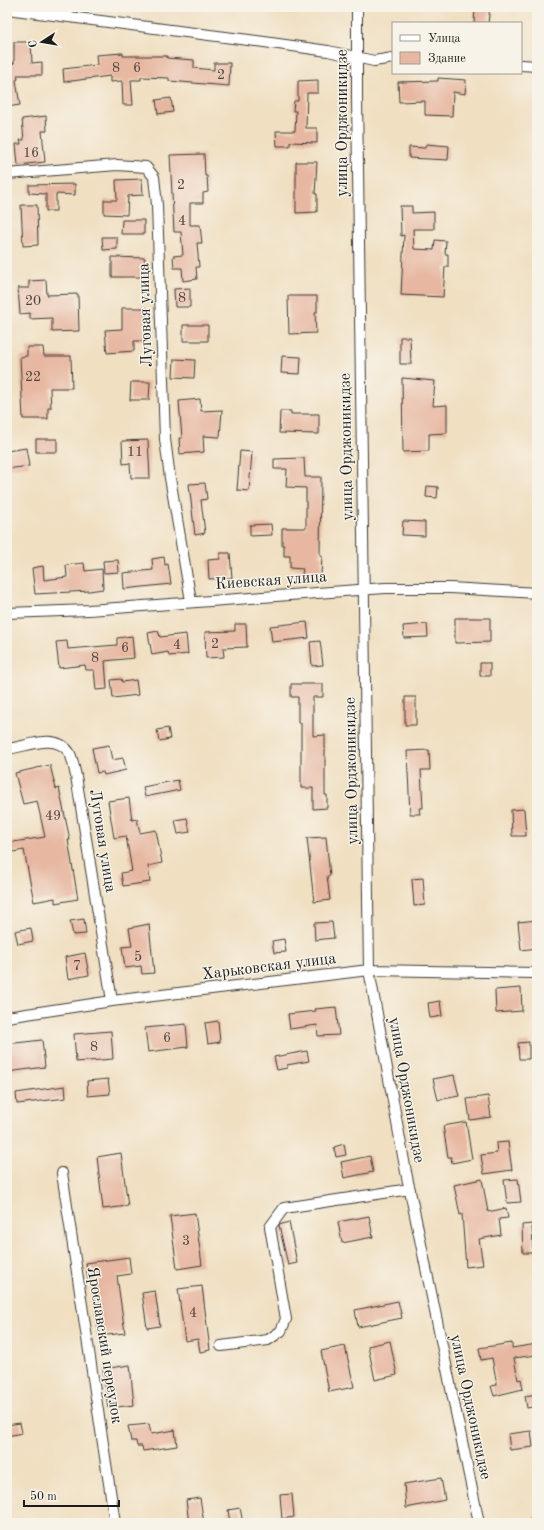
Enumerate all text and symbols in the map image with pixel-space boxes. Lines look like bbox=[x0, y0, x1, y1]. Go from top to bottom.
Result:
north arrow bbox=[22, 22, 62, 62]
legend bbox=[392, 22, 522, 74]
text: Улица bbox=[428, 33, 461, 45]
text: С bbox=[28, 39, 40, 48]
street label: улица Орджоникидзе bbox=[335, 49, 351, 197]
text: Здание bbox=[428, 53, 466, 65]
house number: 8 bbox=[112, 61, 120, 75]
house number: 6 bbox=[133, 61, 141, 75]
house number: 2 bbox=[217, 68, 225, 82]
house number: 16 bbox=[23, 146, 39, 160]
house number: 2 bbox=[177, 178, 185, 192]
house number: 4 bbox=[178, 214, 186, 228]
street label: Луговая улица bbox=[136, 263, 156, 367]
house number: 8 bbox=[178, 291, 186, 305]
house number: 20 bbox=[25, 294, 41, 308]
house number: 22 bbox=[25, 370, 41, 384]
street label: улица Орджоникидзе bbox=[338, 373, 356, 521]
house number: 11 bbox=[127, 445, 143, 459]
street label: Киевская улица bbox=[215, 569, 327, 593]
house number: 2 bbox=[211, 637, 219, 651]
house number: 4 bbox=[173, 638, 181, 652]
house number: 6 bbox=[121, 641, 129, 655]
house number: 8 bbox=[91, 651, 99, 665]
street label: улица Орджоникидзе bbox=[343, 697, 361, 845]
street label: Луговая улица bbox=[86, 788, 118, 894]
house number: 49 bbox=[45, 809, 61, 823]
house number: 5 bbox=[134, 950, 142, 964]
street label: Харьковская улица bbox=[201, 951, 337, 983]
house number: 7 bbox=[73, 959, 81, 973]
street label: улица Орджоникидзе bbox=[385, 1016, 427, 1164]
house number: 6 bbox=[163, 1031, 171, 1045]
house number: 8 bbox=[90, 1040, 98, 1054]
house number: 3 bbox=[182, 1234, 190, 1248]
street label: Ярославский переулок bbox=[84, 1265, 124, 1425]
house number: 4 bbox=[189, 1306, 197, 1320]
street label: улица Орджоникидзе bbox=[447, 1333, 493, 1481]
scale bar bbox=[24, 1482, 119, 1508]
text: 50 m bbox=[30, 1490, 57, 1503]

